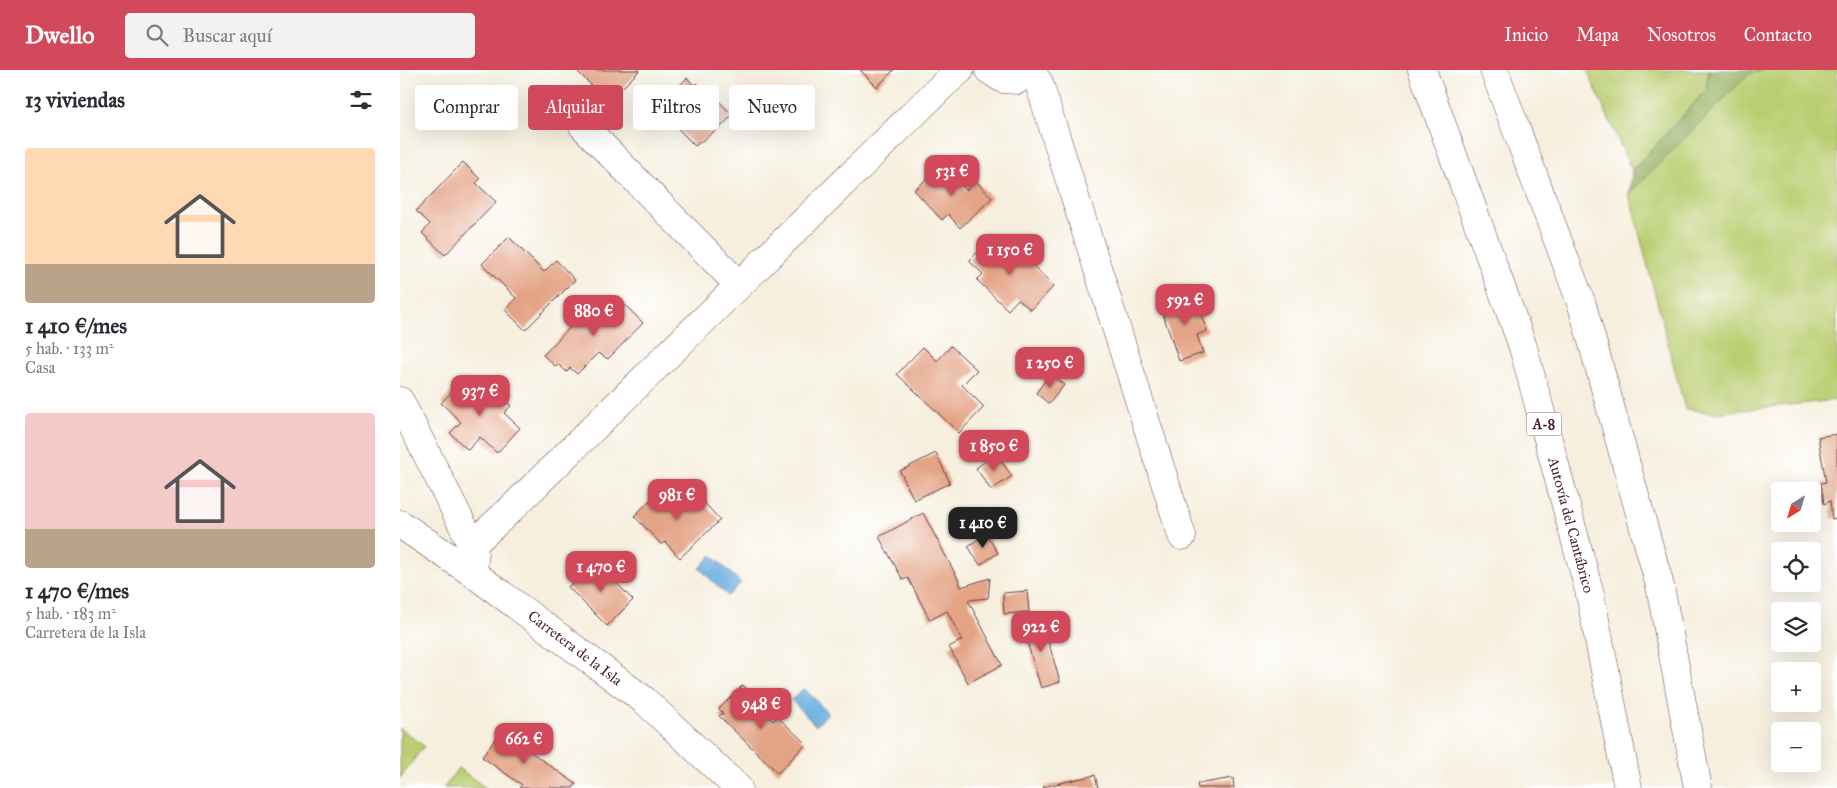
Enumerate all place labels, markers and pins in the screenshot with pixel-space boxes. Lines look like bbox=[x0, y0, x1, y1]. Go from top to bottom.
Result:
pin: 531 € bbox=[917, 154, 987, 197]
pin: 1 150 € bbox=[964, 234, 1056, 276]
pin: 592 € bbox=[1150, 284, 1220, 326]
pin: 880 € bbox=[559, 294, 629, 337]
pin: 1 250 € bbox=[1004, 346, 1096, 389]
pin: 937 € bbox=[445, 374, 515, 417]
pin: 1 850 € bbox=[948, 430, 1040, 472]
pin: 981 € bbox=[642, 478, 712, 521]
pin: 1 410 € bbox=[937, 506, 1029, 549]
pin: 1 470 € bbox=[555, 550, 647, 593]
pin: 922 € bbox=[1006, 610, 1076, 653]
pin: 948 € bbox=[726, 688, 796, 730]
pin: 662 € bbox=[489, 722, 559, 765]

